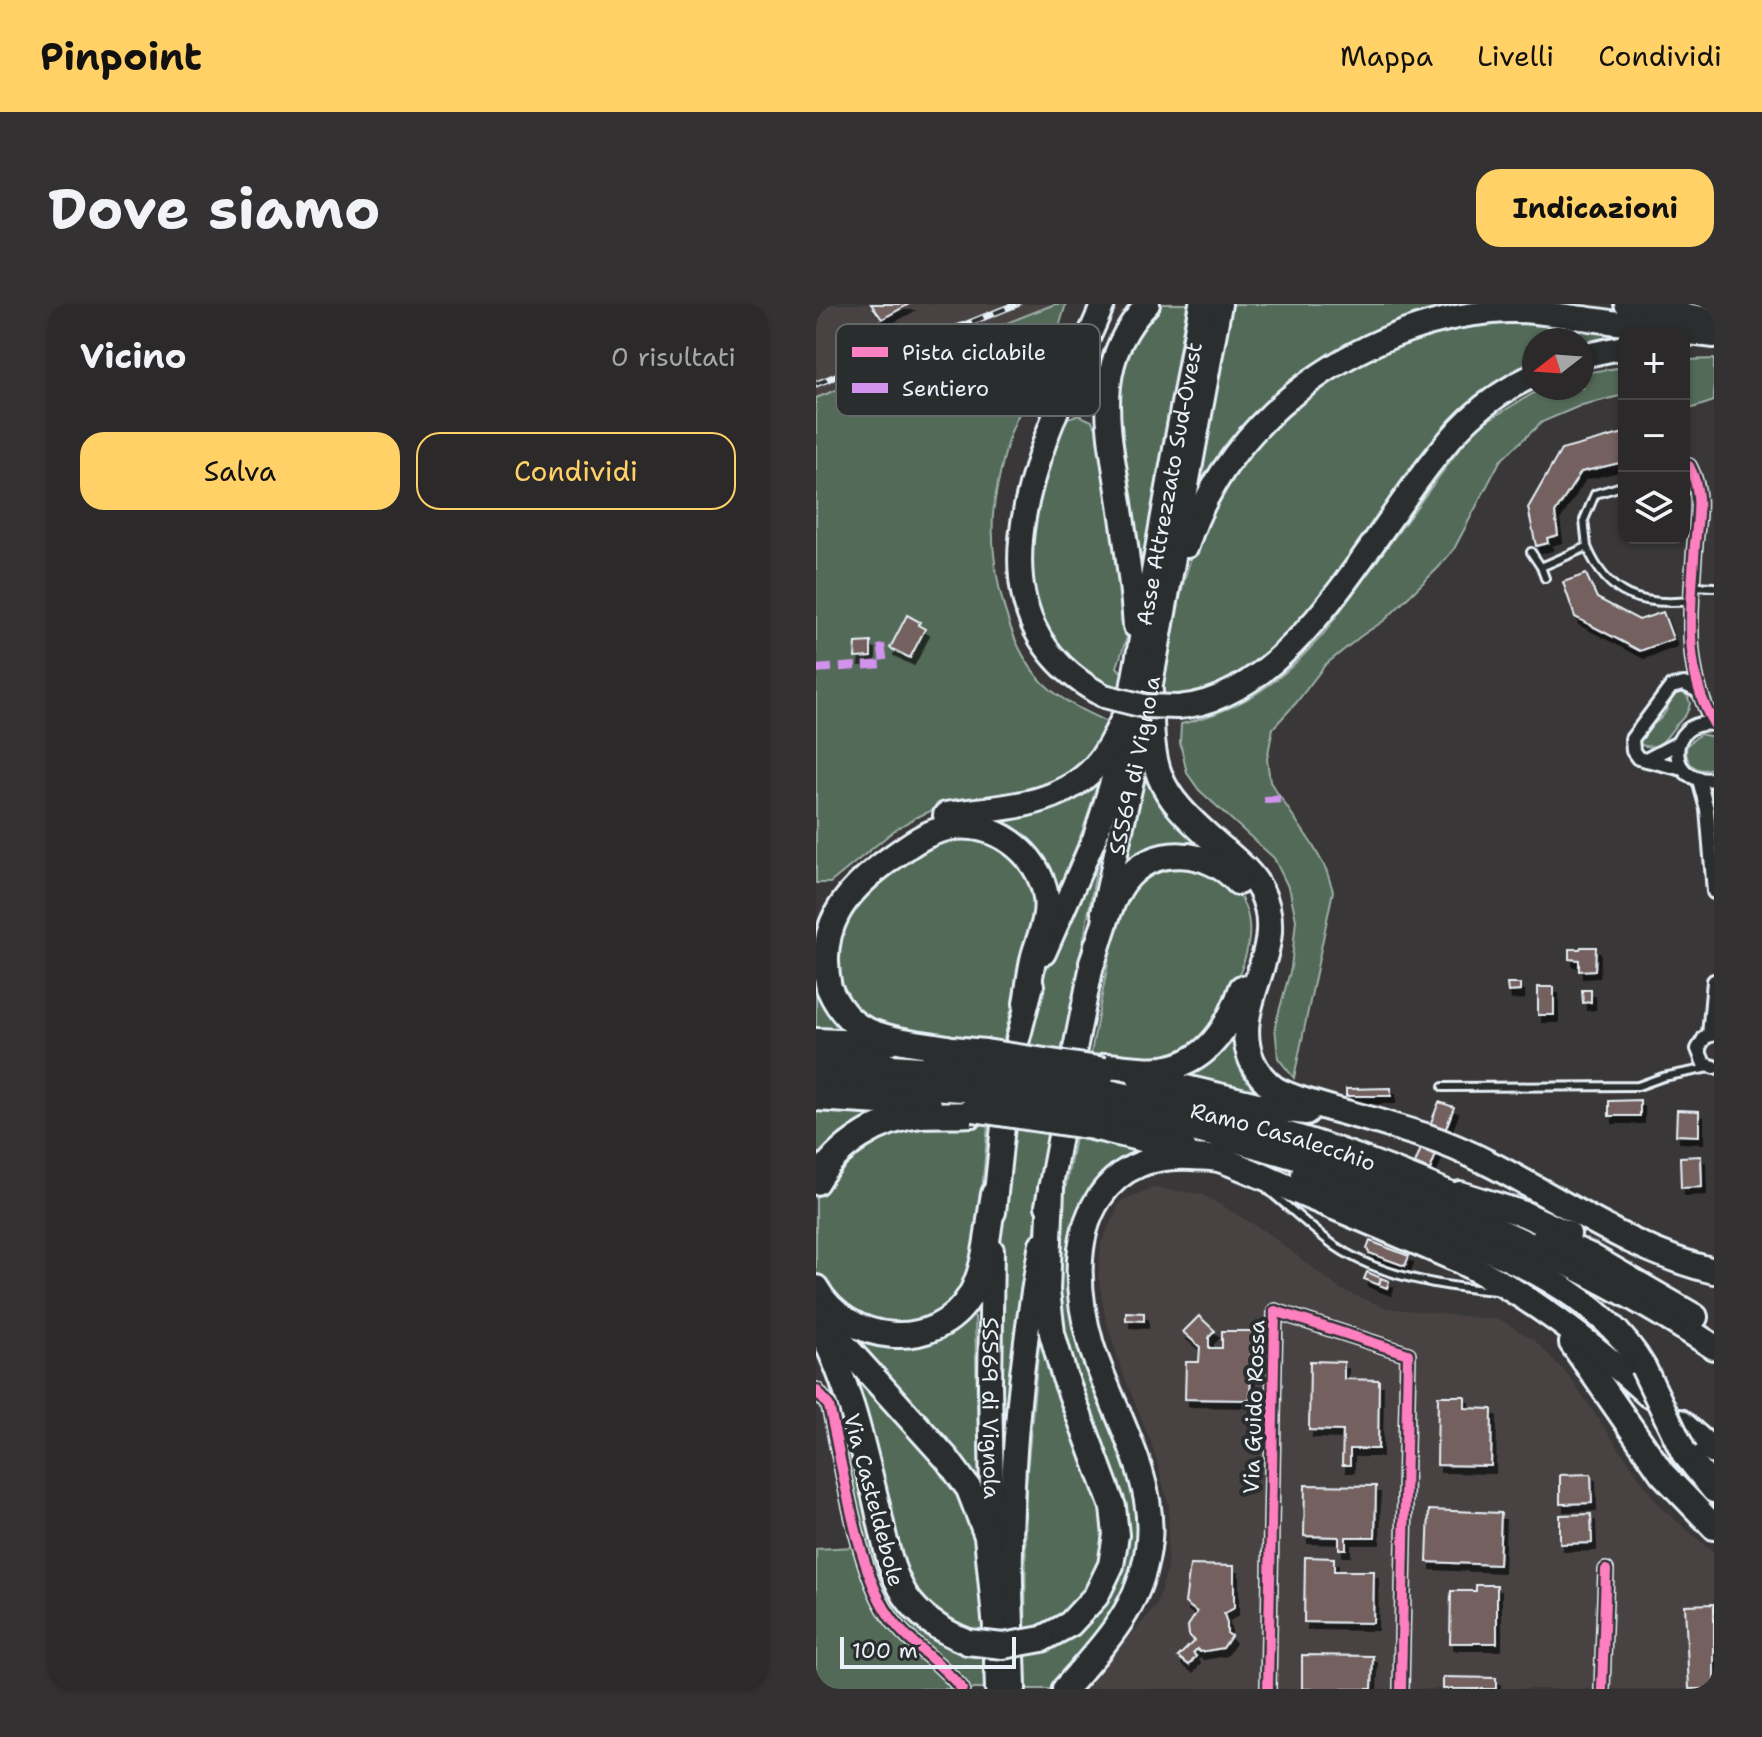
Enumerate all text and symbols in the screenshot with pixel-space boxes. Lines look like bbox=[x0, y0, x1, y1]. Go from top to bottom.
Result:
text: Pinpoint bbox=[40, 31, 202, 82]
text: Mappa bbox=[1340, 37, 1433, 75]
text: Livelli bbox=[1477, 37, 1554, 75]
text: Condividi bbox=[1598, 37, 1722, 75]
button: Indicazioni bbox=[1476, 169, 1714, 247]
text: Dove siamo bbox=[48, 171, 380, 246]
legend bbox=[836, 324, 1100, 416]
north arrow bbox=[1522, 328, 1594, 400]
map controls bbox=[1618, 328, 1690, 544]
button: + bbox=[1618, 328, 1690, 400]
text: Vicino bbox=[80, 333, 187, 379]
text: Pista ciclabile bbox=[902, 338, 1046, 367]
text: 0 risultati bbox=[611, 339, 736, 374]
street label: Asse Attrezzato Sud-Ovest bbox=[1129, 340, 1208, 628]
text: Sentiero bbox=[902, 374, 989, 403]
button: − bbox=[1618, 400, 1690, 472]
button: Salva bbox=[80, 432, 400, 510]
button: Condividi bbox=[416, 432, 736, 510]
button: layers bbox=[1618, 472, 1690, 544]
street label: SS569 di Vignola bbox=[1101, 673, 1167, 858]
street label: Ramo Casalecchio bbox=[1188, 1096, 1380, 1177]
street label: SS569 di Vignola bbox=[975, 1317, 1007, 1500]
street label: Via Guido Rossa bbox=[1236, 1319, 1272, 1494]
street label: Via Casteldebole bbox=[837, 1410, 911, 1590]
scale bar bbox=[840, 1633, 1016, 1669]
text: 100 m bbox=[852, 1636, 918, 1665]

